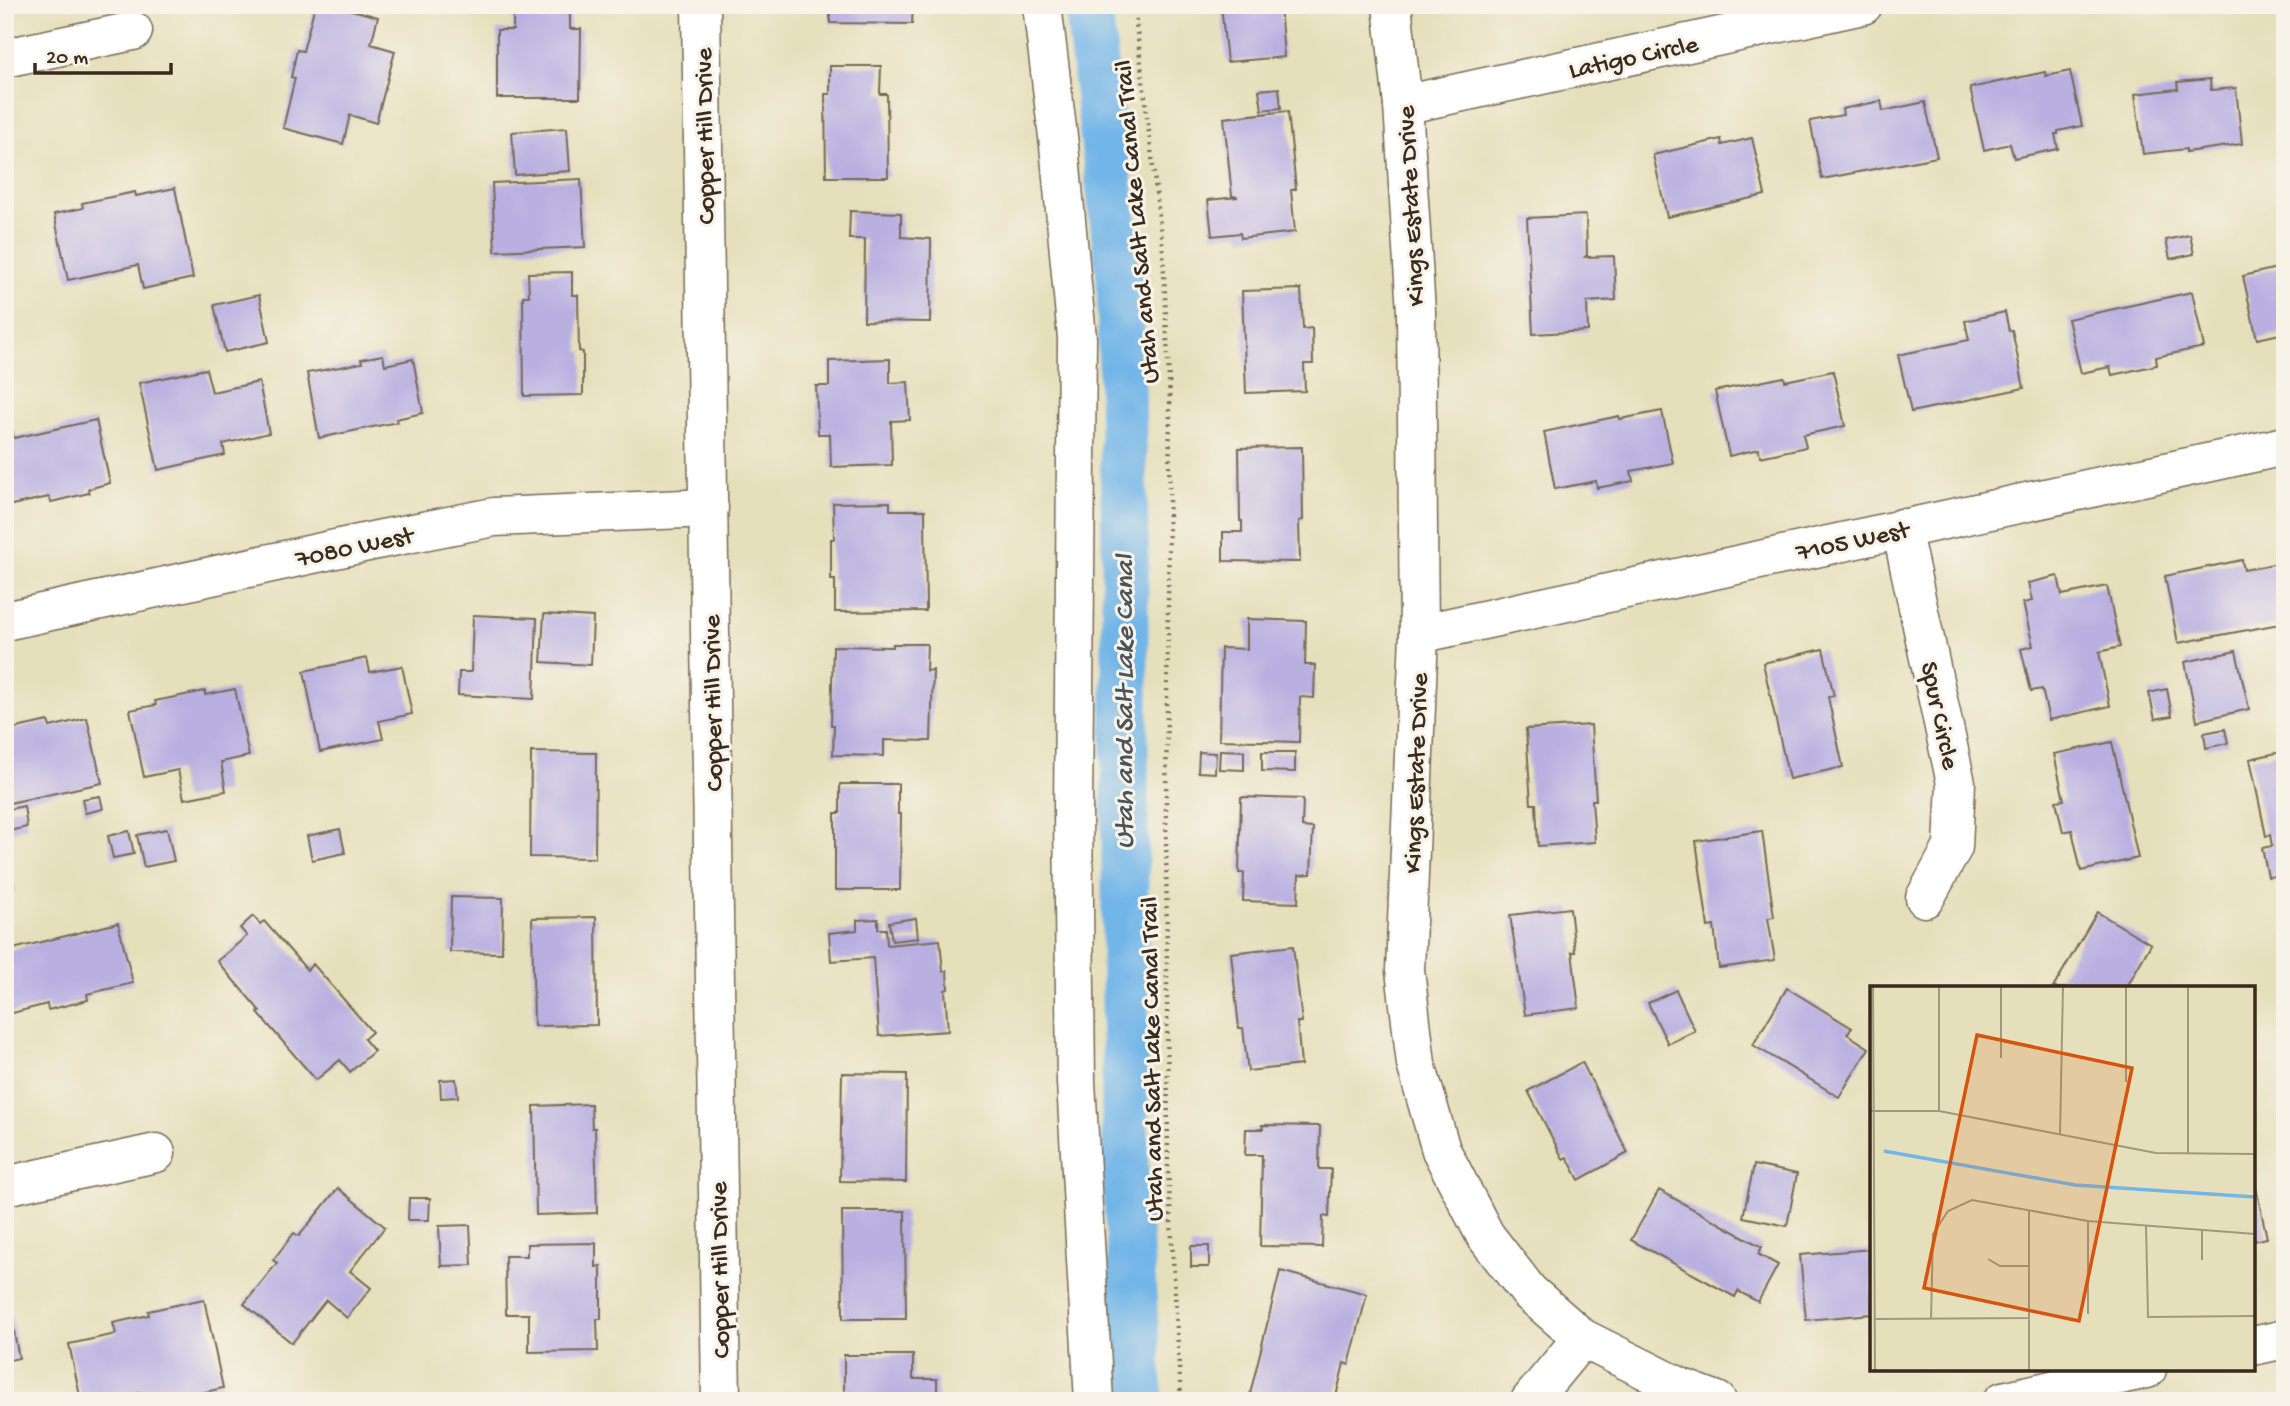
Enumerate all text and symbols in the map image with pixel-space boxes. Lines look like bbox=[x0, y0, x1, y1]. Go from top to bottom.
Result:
street label: Latigo Circle bbox=[1566, 30, 1702, 88]
scale bar bbox=[35, 32, 172, 76]
text: 20 m bbox=[46, 47, 88, 72]
street label: Copper Hill Drive bbox=[690, 47, 725, 225]
street label: Utah and Salt Lake Canal Trail bbox=[1110, 59, 1169, 385]
street label: Kings Estate Drive bbox=[1393, 104, 1434, 307]
street label: 7105 West bbox=[1793, 516, 1914, 571]
street label: 7080 West bbox=[292, 521, 419, 577]
water label: Utah and Salt Lake Canal bbox=[1110, 553, 1143, 849]
street label: Copper Hill Drive bbox=[698, 614, 733, 792]
street label: Spur Circle bbox=[1911, 659, 1964, 773]
street label: Kings Estate Drive bbox=[1400, 672, 1438, 874]
street label: Utah and Salt Lake Canal Trail bbox=[1136, 896, 1173, 1222]
inset map bbox=[1870, 986, 2255, 1371]
street label: Copper Hill Drive bbox=[705, 1181, 740, 1359]

